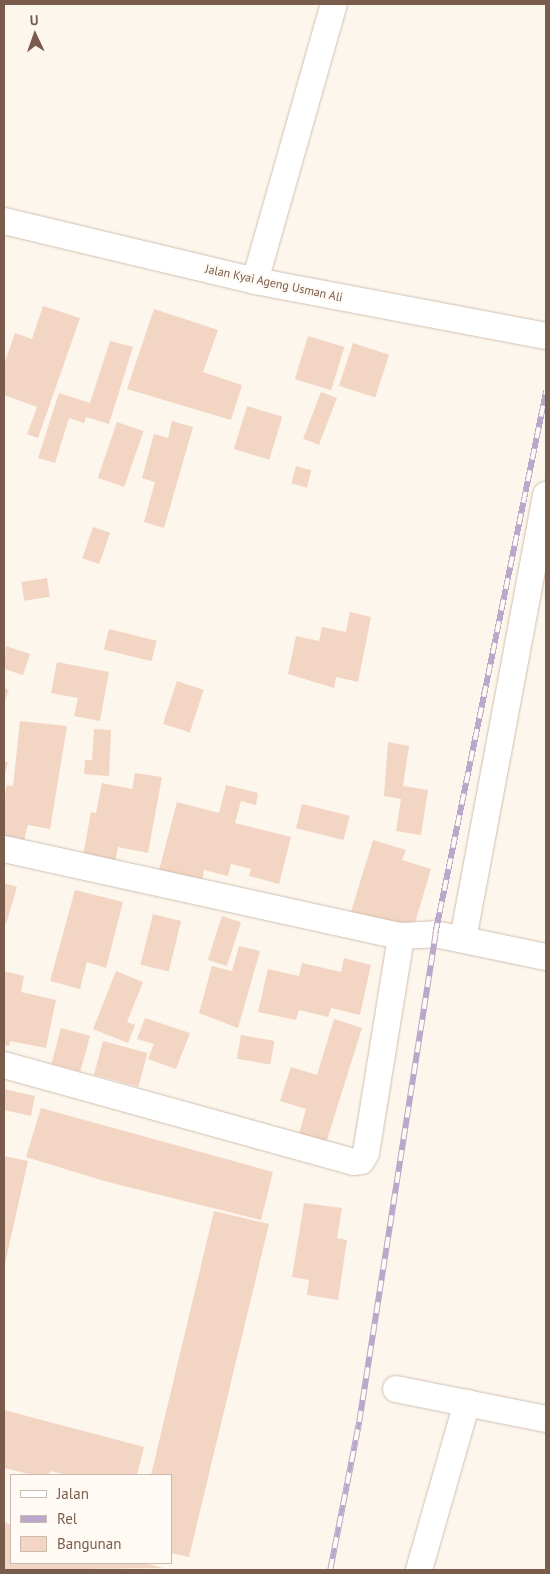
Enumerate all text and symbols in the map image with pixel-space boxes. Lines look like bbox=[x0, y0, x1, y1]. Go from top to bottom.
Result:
north arrow bbox=[10, 10, 60, 60]
text: U bbox=[29, 11, 39, 29]
street label: Jalan Kyai Ageng Usman Ali bbox=[204, 261, 344, 305]
legend bbox=[10, 1474, 172, 1564]
text: Jalan bbox=[57, 1484, 89, 1503]
text: Rel bbox=[57, 1509, 77, 1528]
text: Bangunan bbox=[57, 1534, 121, 1553]

